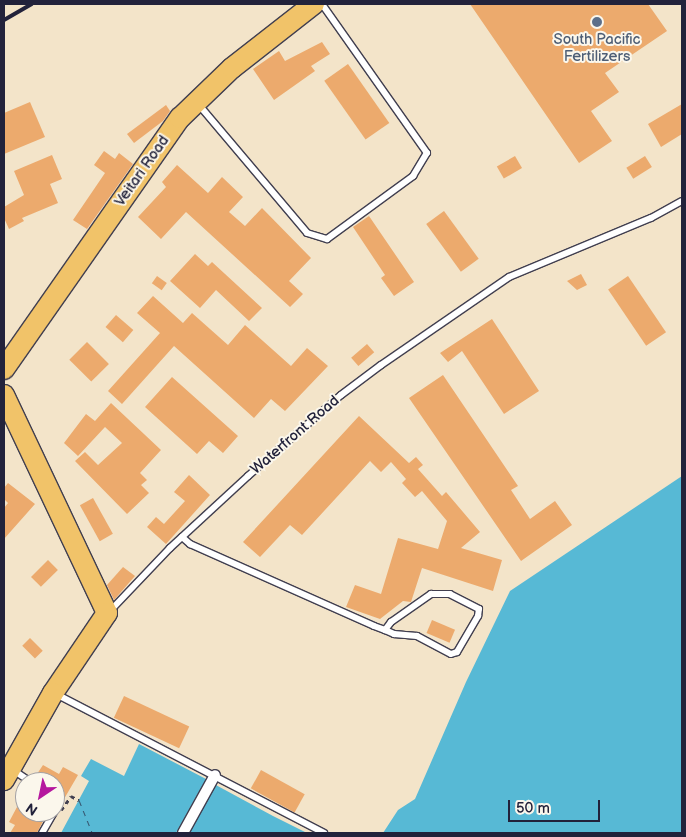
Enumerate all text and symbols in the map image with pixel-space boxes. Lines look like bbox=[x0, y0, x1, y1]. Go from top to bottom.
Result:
marker: South Pacific Fertilizers bbox=[591, 16, 603, 28]
place label: South Pacific Fertilizers bbox=[554, 30, 640, 65]
street label: Veitari Road bbox=[111, 132, 173, 210]
street label: Waterfront Road bbox=[247, 392, 343, 478]
north arrow bbox=[15, 772, 65, 822]
scale bar bbox=[511, 790, 604, 822]
text: N bbox=[23, 799, 41, 819]
text: 50 m bbox=[516, 799, 550, 818]

